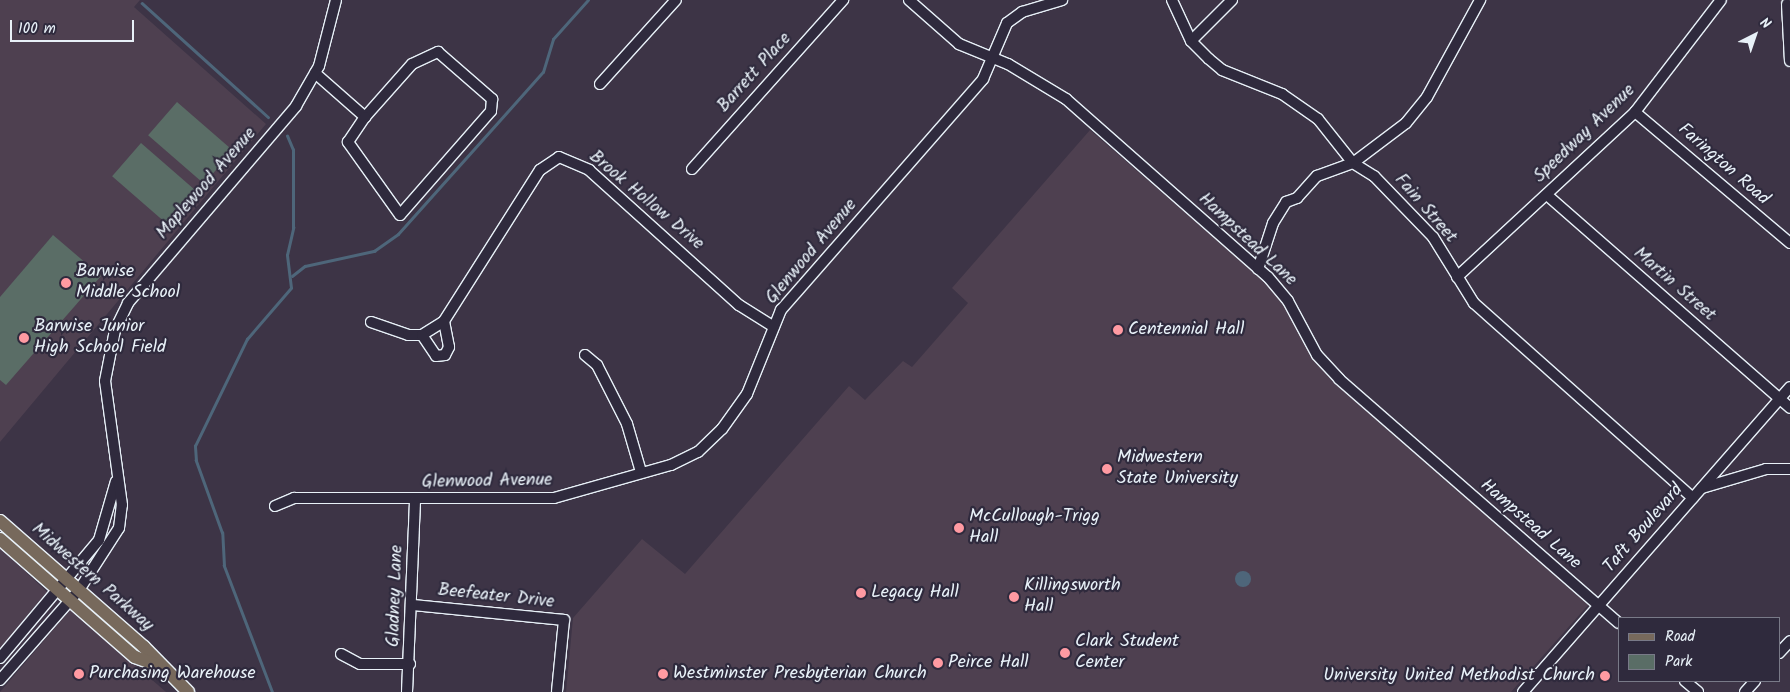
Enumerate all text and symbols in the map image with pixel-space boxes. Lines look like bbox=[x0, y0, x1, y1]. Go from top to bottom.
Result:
scale bar bbox=[12, 10, 136, 42]
north arrow bbox=[1730, 10, 1780, 60]
text: N bbox=[1754, 12, 1775, 35]
text: 100 m bbox=[18, 17, 56, 41]
street label: Barrett Place bbox=[714, 29, 796, 117]
street label: Speedway Avenue bbox=[1530, 80, 1640, 188]
street label: Farington Road bbox=[1673, 119, 1773, 211]
street label: Maplewood Avenue bbox=[152, 124, 262, 244]
street label: Brook Hollow Drive bbox=[584, 147, 708, 255]
street label: Fain Street bbox=[1389, 170, 1461, 248]
street label: Hampstead Lane bbox=[1193, 189, 1301, 291]
street label: Glenwood Avenue bbox=[762, 195, 862, 309]
street label: Martin Street bbox=[1628, 243, 1720, 327]
place label: Barwise Middle School bbox=[76, 262, 180, 304]
marker: Barwise Middle School bbox=[60, 277, 72, 289]
place label: Barwise Junior High School Field bbox=[34, 317, 166, 359]
place label: Centennial Hall bbox=[1128, 319, 1244, 341]
marker: Centennial Hall bbox=[1112, 324, 1124, 336]
marker: Barwise Junior High School Field bbox=[18, 332, 30, 344]
place label: Midwestern State University bbox=[1117, 448, 1238, 490]
marker: Midwestern State University bbox=[1101, 463, 1113, 475]
street label: Glenwood Avenue bbox=[421, 470, 553, 494]
street label: Hampstead Lane bbox=[1475, 475, 1585, 575]
street label: Taft Boulevard bbox=[1600, 480, 1688, 578]
place label: McCullough-Trigg Hall bbox=[969, 507, 1100, 550]
street label: Midwestern Parkway bbox=[27, 519, 157, 637]
marker: McCullough-Trigg Hall bbox=[953, 522, 965, 534]
street label: Gladney Lane bbox=[383, 545, 409, 647]
place label: Killingsworth Hall bbox=[1024, 576, 1121, 618]
street label: Beefeater Drive bbox=[437, 580, 555, 614]
place label: Legacy Hall bbox=[871, 582, 959, 604]
marker: Legacy Hall bbox=[855, 587, 867, 599]
marker: Killingsworth Hall bbox=[1008, 591, 1020, 603]
legend bbox=[1618, 617, 1780, 682]
text: Road bbox=[1665, 625, 1695, 649]
place label: Clark Student Center bbox=[1075, 632, 1179, 674]
marker: Clark Student Center bbox=[1059, 647, 1071, 659]
text: Park bbox=[1665, 650, 1692, 674]
place label: Peirce Hall bbox=[948, 652, 1029, 674]
marker: Peirce Hall bbox=[932, 657, 944, 669]
place label: Purchasing Warehouse bbox=[89, 663, 256, 685]
place label: Westminster Presbyterian Church bbox=[673, 663, 927, 685]
place label: University United Methodist Church bbox=[1323, 665, 1595, 687]
marker: Purchasing Warehouse bbox=[73, 668, 85, 680]
marker: Westminster Presbyterian Church bbox=[657, 668, 669, 680]
marker: University United Methodist Church bbox=[1599, 670, 1611, 682]

